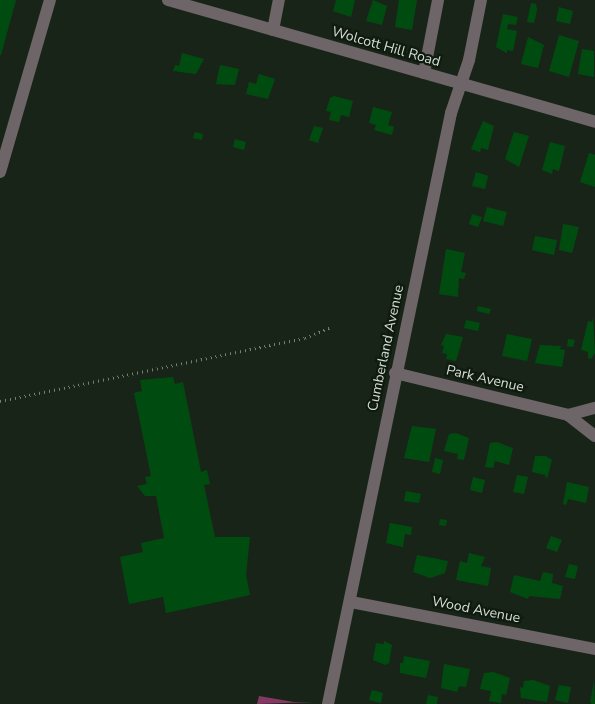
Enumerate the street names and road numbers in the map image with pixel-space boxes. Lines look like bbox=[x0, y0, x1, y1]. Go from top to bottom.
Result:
street label: Wolcott Hill Road bbox=[330, 23, 442, 71]
street label: Cumberland Avenue bbox=[364, 283, 408, 413]
street label: Park Avenue bbox=[445, 362, 525, 396]
street label: Wood Avenue bbox=[430, 593, 522, 627]

